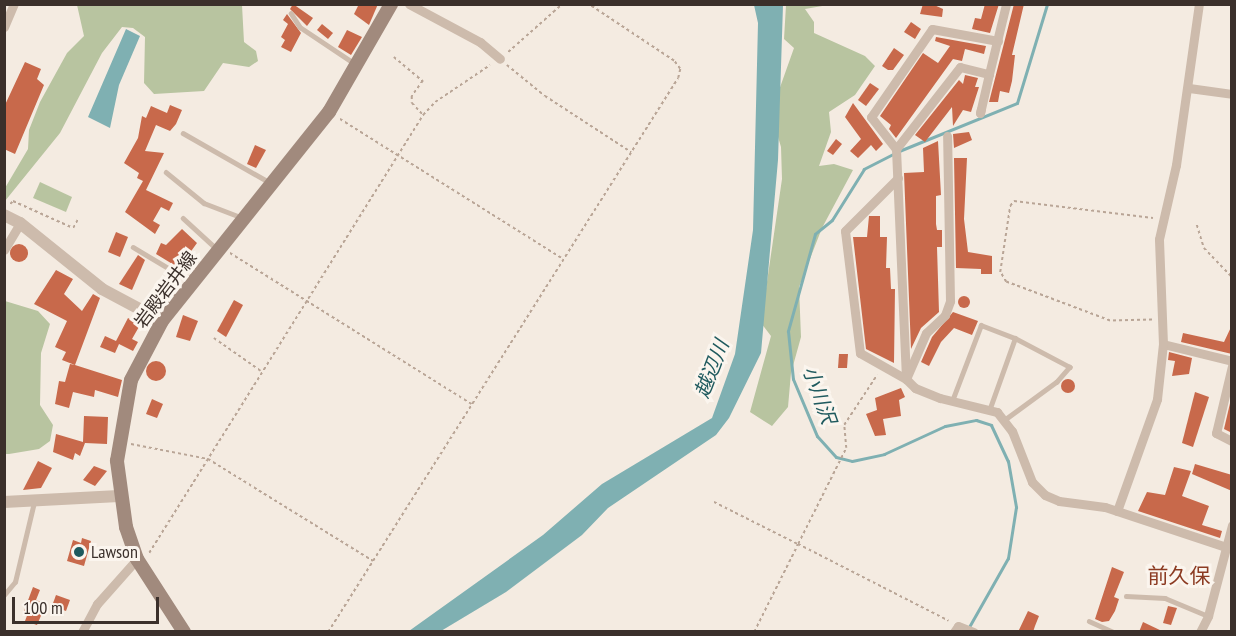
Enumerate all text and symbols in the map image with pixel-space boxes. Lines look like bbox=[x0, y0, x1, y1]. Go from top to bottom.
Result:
street label: 岩殿岩井線 bbox=[130, 248, 202, 332]
water label: 越辺川 bbox=[690, 337, 734, 401]
water label: 小川沢 bbox=[797, 363, 841, 427]
place label: Lawson bbox=[91, 541, 138, 563]
marker: Lawson bbox=[72, 545, 86, 559]
district label: 前久保 bbox=[1148, 563, 1210, 589]
scale bar bbox=[15, 585, 162, 623]
text: 100 m bbox=[23, 596, 63, 619]

